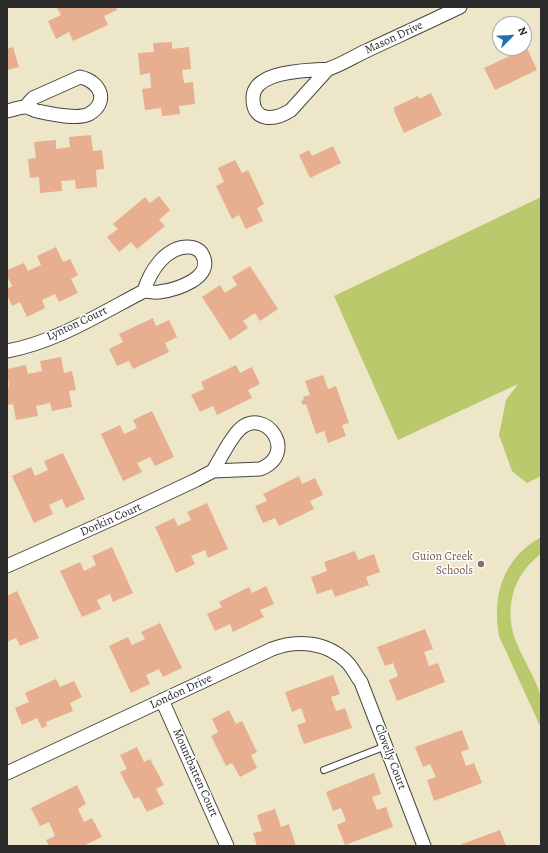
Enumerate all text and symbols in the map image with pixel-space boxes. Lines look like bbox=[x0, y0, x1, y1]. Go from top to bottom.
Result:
north arrow bbox=[492, 16, 532, 56]
street label: Mason Drive bbox=[363, 18, 425, 58]
text: N bbox=[514, 25, 531, 38]
street label: Lynton Court bbox=[44, 304, 110, 344]
street label: Dorkin Court bbox=[78, 500, 144, 540]
place label: Guion Creek Schools bbox=[412, 550, 473, 578]
marker: Guion Creek Schools bbox=[476, 559, 486, 569]
street label: London Drive bbox=[148, 671, 214, 713]
street label: Clovelly Court bbox=[371, 722, 409, 792]
street label: Mountbatten Court bbox=[169, 727, 221, 819]

